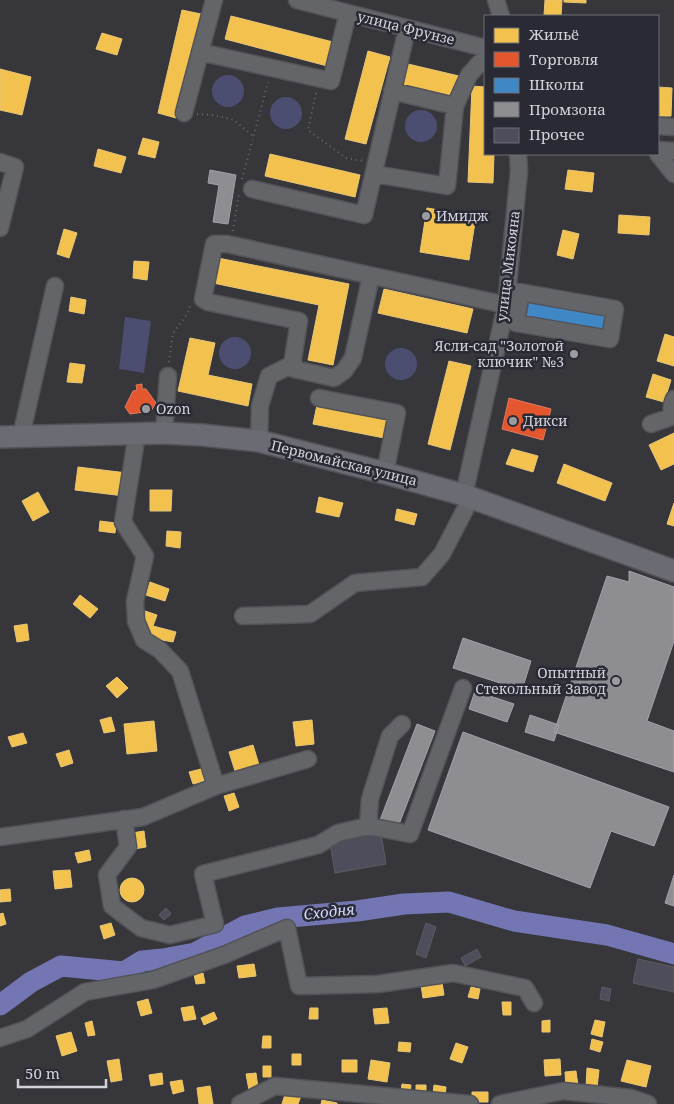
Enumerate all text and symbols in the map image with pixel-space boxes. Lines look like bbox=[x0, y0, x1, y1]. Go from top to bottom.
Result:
street label: улица Фрунзе bbox=[356, 6, 457, 49]
legend bbox=[484, 15, 659, 155]
text: Жильё bbox=[528, 24, 579, 44]
text: Торговля bbox=[529, 49, 598, 69]
text: Школы bbox=[529, 74, 584, 94]
text: Промзона bbox=[529, 99, 606, 119]
text: Прочее bbox=[529, 124, 585, 144]
place label: Имидж bbox=[436, 206, 489, 225]
street label: улица Микояна bbox=[491, 209, 524, 322]
marker: Имидж bbox=[420, 210, 432, 222]
place label: Ясли-сад "Золотой ключик" №3 bbox=[434, 336, 564, 371]
marker: Ясли-сад "Золотой ключик" №3 bbox=[568, 348, 580, 360]
place label: Ozon bbox=[156, 399, 191, 418]
marker: Ozon bbox=[140, 403, 152, 415]
place label: Дикси bbox=[523, 411, 567, 430]
marker: Дикси bbox=[507, 415, 519, 427]
street label: Первомайская улица bbox=[269, 435, 419, 490]
place label: Опытный Стекольный Завод bbox=[475, 663, 606, 698]
marker: Опытный Стекольный Завод bbox=[610, 675, 622, 687]
water label: Сходня bbox=[302, 898, 356, 924]
scale bar bbox=[18, 1056, 105, 1088]
text: 50 m bbox=[25, 1063, 60, 1083]

